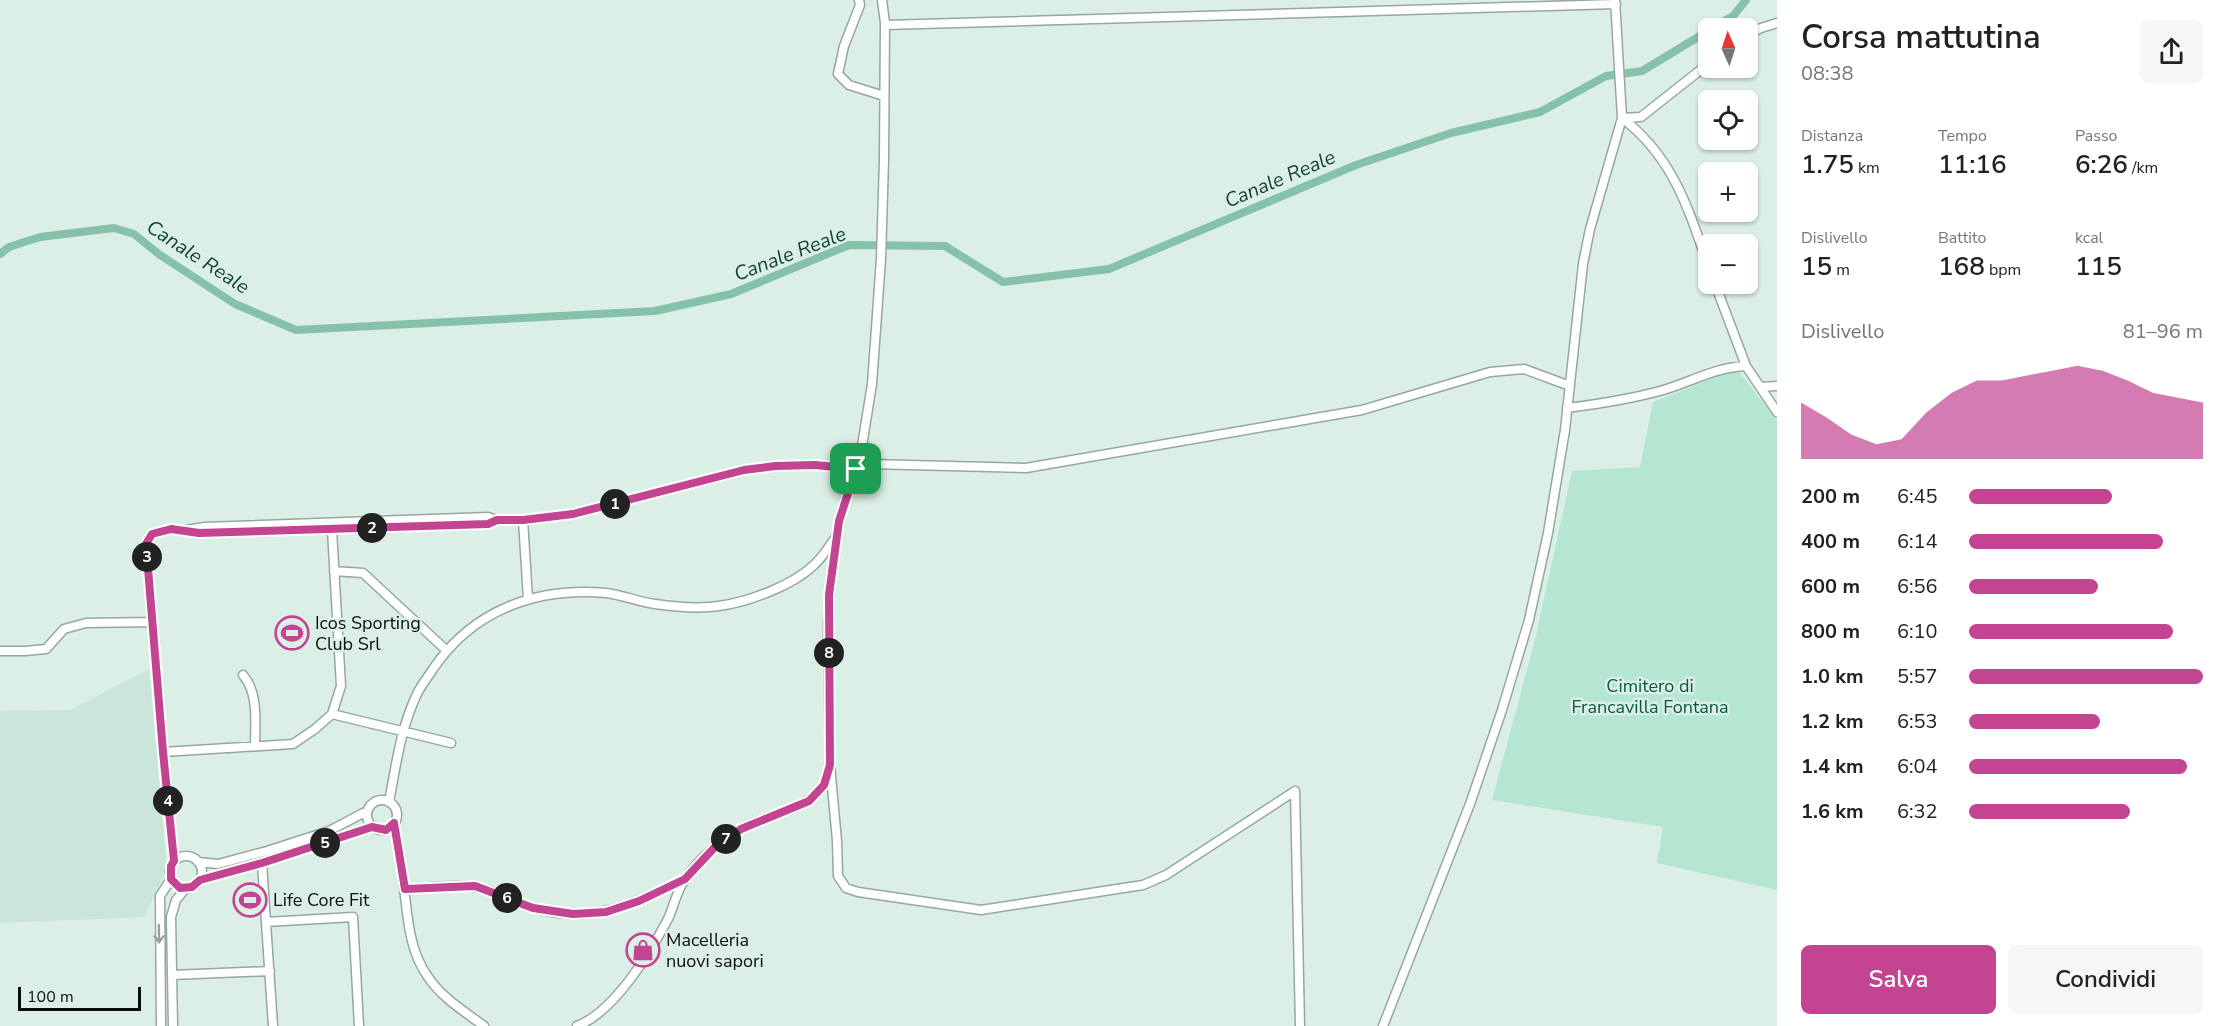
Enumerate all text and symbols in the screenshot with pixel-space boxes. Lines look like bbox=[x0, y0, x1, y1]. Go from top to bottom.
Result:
text: Corsa mattutina bbox=[1801, 15, 2041, 60]
north arrow bbox=[1698, 18, 1758, 78]
map controls bbox=[1698, 18, 1758, 294]
button: share bbox=[2140, 20, 2203, 83]
text: 08:38 bbox=[1801, 60, 1854, 87]
button: locate bbox=[1698, 90, 1758, 150]
text: Distanza bbox=[1801, 125, 1863, 147]
text: Tempo bbox=[1938, 125, 1987, 147]
text: Passo bbox=[2075, 125, 2118, 147]
water label: Canale Reale bbox=[1220, 143, 1340, 215]
text: 1.75 bbox=[1801, 147, 1854, 182]
text: 11:16 bbox=[1938, 147, 2007, 182]
text: 6:26 bbox=[2075, 147, 2128, 182]
text: km bbox=[1854, 157, 1880, 179]
text: /km bbox=[2128, 157, 2158, 179]
button: + bbox=[1698, 162, 1758, 222]
water label: Canale Reale bbox=[141, 214, 255, 301]
water label: Canale Reale bbox=[730, 220, 850, 288]
text: Dislivello bbox=[1801, 227, 1868, 249]
text: Battito bbox=[1938, 227, 1986, 249]
text: kcal bbox=[2075, 227, 2103, 249]
button: − bbox=[1698, 234, 1758, 294]
text: 15 bbox=[1801, 249, 1832, 284]
text: 168 bbox=[1938, 249, 1985, 284]
text: 115 bbox=[2075, 249, 2122, 284]
text: m bbox=[1832, 259, 1850, 281]
text: bpm bbox=[1985, 259, 2021, 281]
text: Dislivello bbox=[1801, 318, 1884, 345]
text: 81–96 m bbox=[2123, 318, 2203, 345]
pin bbox=[830, 443, 881, 494]
icon: arrive bbox=[839, 452, 872, 485]
text: 200 m bbox=[1801, 483, 1860, 510]
text: 6:45 bbox=[1897, 483, 1938, 510]
pin: 1 bbox=[600, 489, 630, 519]
text: 1 bbox=[610, 493, 620, 515]
pin: 2 bbox=[357, 513, 387, 543]
text: 2 bbox=[367, 517, 377, 539]
text: 400 m bbox=[1801, 528, 1860, 555]
text: 6:14 bbox=[1897, 528, 1938, 555]
pin: 3 bbox=[132, 542, 162, 572]
text: 3 bbox=[142, 546, 152, 568]
text: 600 m bbox=[1801, 573, 1860, 600]
text: 6:56 bbox=[1897, 573, 1938, 600]
place label: Icos Sporting Club Srl bbox=[315, 611, 421, 656]
sports icon: Icos Sporting Club Srl bbox=[274, 615, 310, 651]
text: 800 m bbox=[1801, 618, 1860, 645]
text: 6:10 bbox=[1897, 618, 1938, 645]
pin: 8 bbox=[814, 638, 844, 668]
text: 8 bbox=[824, 642, 834, 664]
text: 1.0 km bbox=[1801, 663, 1864, 690]
text: 5:57 bbox=[1897, 663, 1938, 690]
park label: Cimitero di Francavilla Fontana bbox=[1571, 674, 1729, 719]
text: 1.2 km bbox=[1801, 708, 1864, 735]
text: 6:53 bbox=[1897, 708, 1938, 735]
text: 1.4 km bbox=[1801, 753, 1864, 780]
text: 6:04 bbox=[1897, 753, 1938, 780]
pin: 4 bbox=[153, 786, 183, 816]
text: 4 bbox=[163, 790, 173, 812]
text: 1.6 km bbox=[1801, 798, 1864, 825]
text: 6:32 bbox=[1897, 798, 1938, 825]
pin: 7 bbox=[711, 824, 741, 854]
pin: 5 bbox=[310, 828, 340, 858]
text: 7 bbox=[721, 828, 731, 850]
text: 5 bbox=[320, 832, 330, 854]
sports icon: Life Core Fit bbox=[232, 882, 268, 918]
pin: 6 bbox=[492, 883, 522, 913]
text: 6 bbox=[502, 887, 512, 909]
place label: Life Core Fit bbox=[273, 888, 370, 912]
one-way arrow bbox=[153, 923, 164, 943]
place label: Macelleria nuovi sapori bbox=[666, 928, 764, 973]
shop icon: Macelleria nuovi sapori bbox=[625, 932, 661, 968]
button: Salva bbox=[1801, 945, 1996, 1014]
button: Condividi bbox=[2008, 945, 2203, 1014]
scale bar bbox=[18, 984, 141, 1012]
text: 100 m bbox=[27, 986, 74, 1008]

